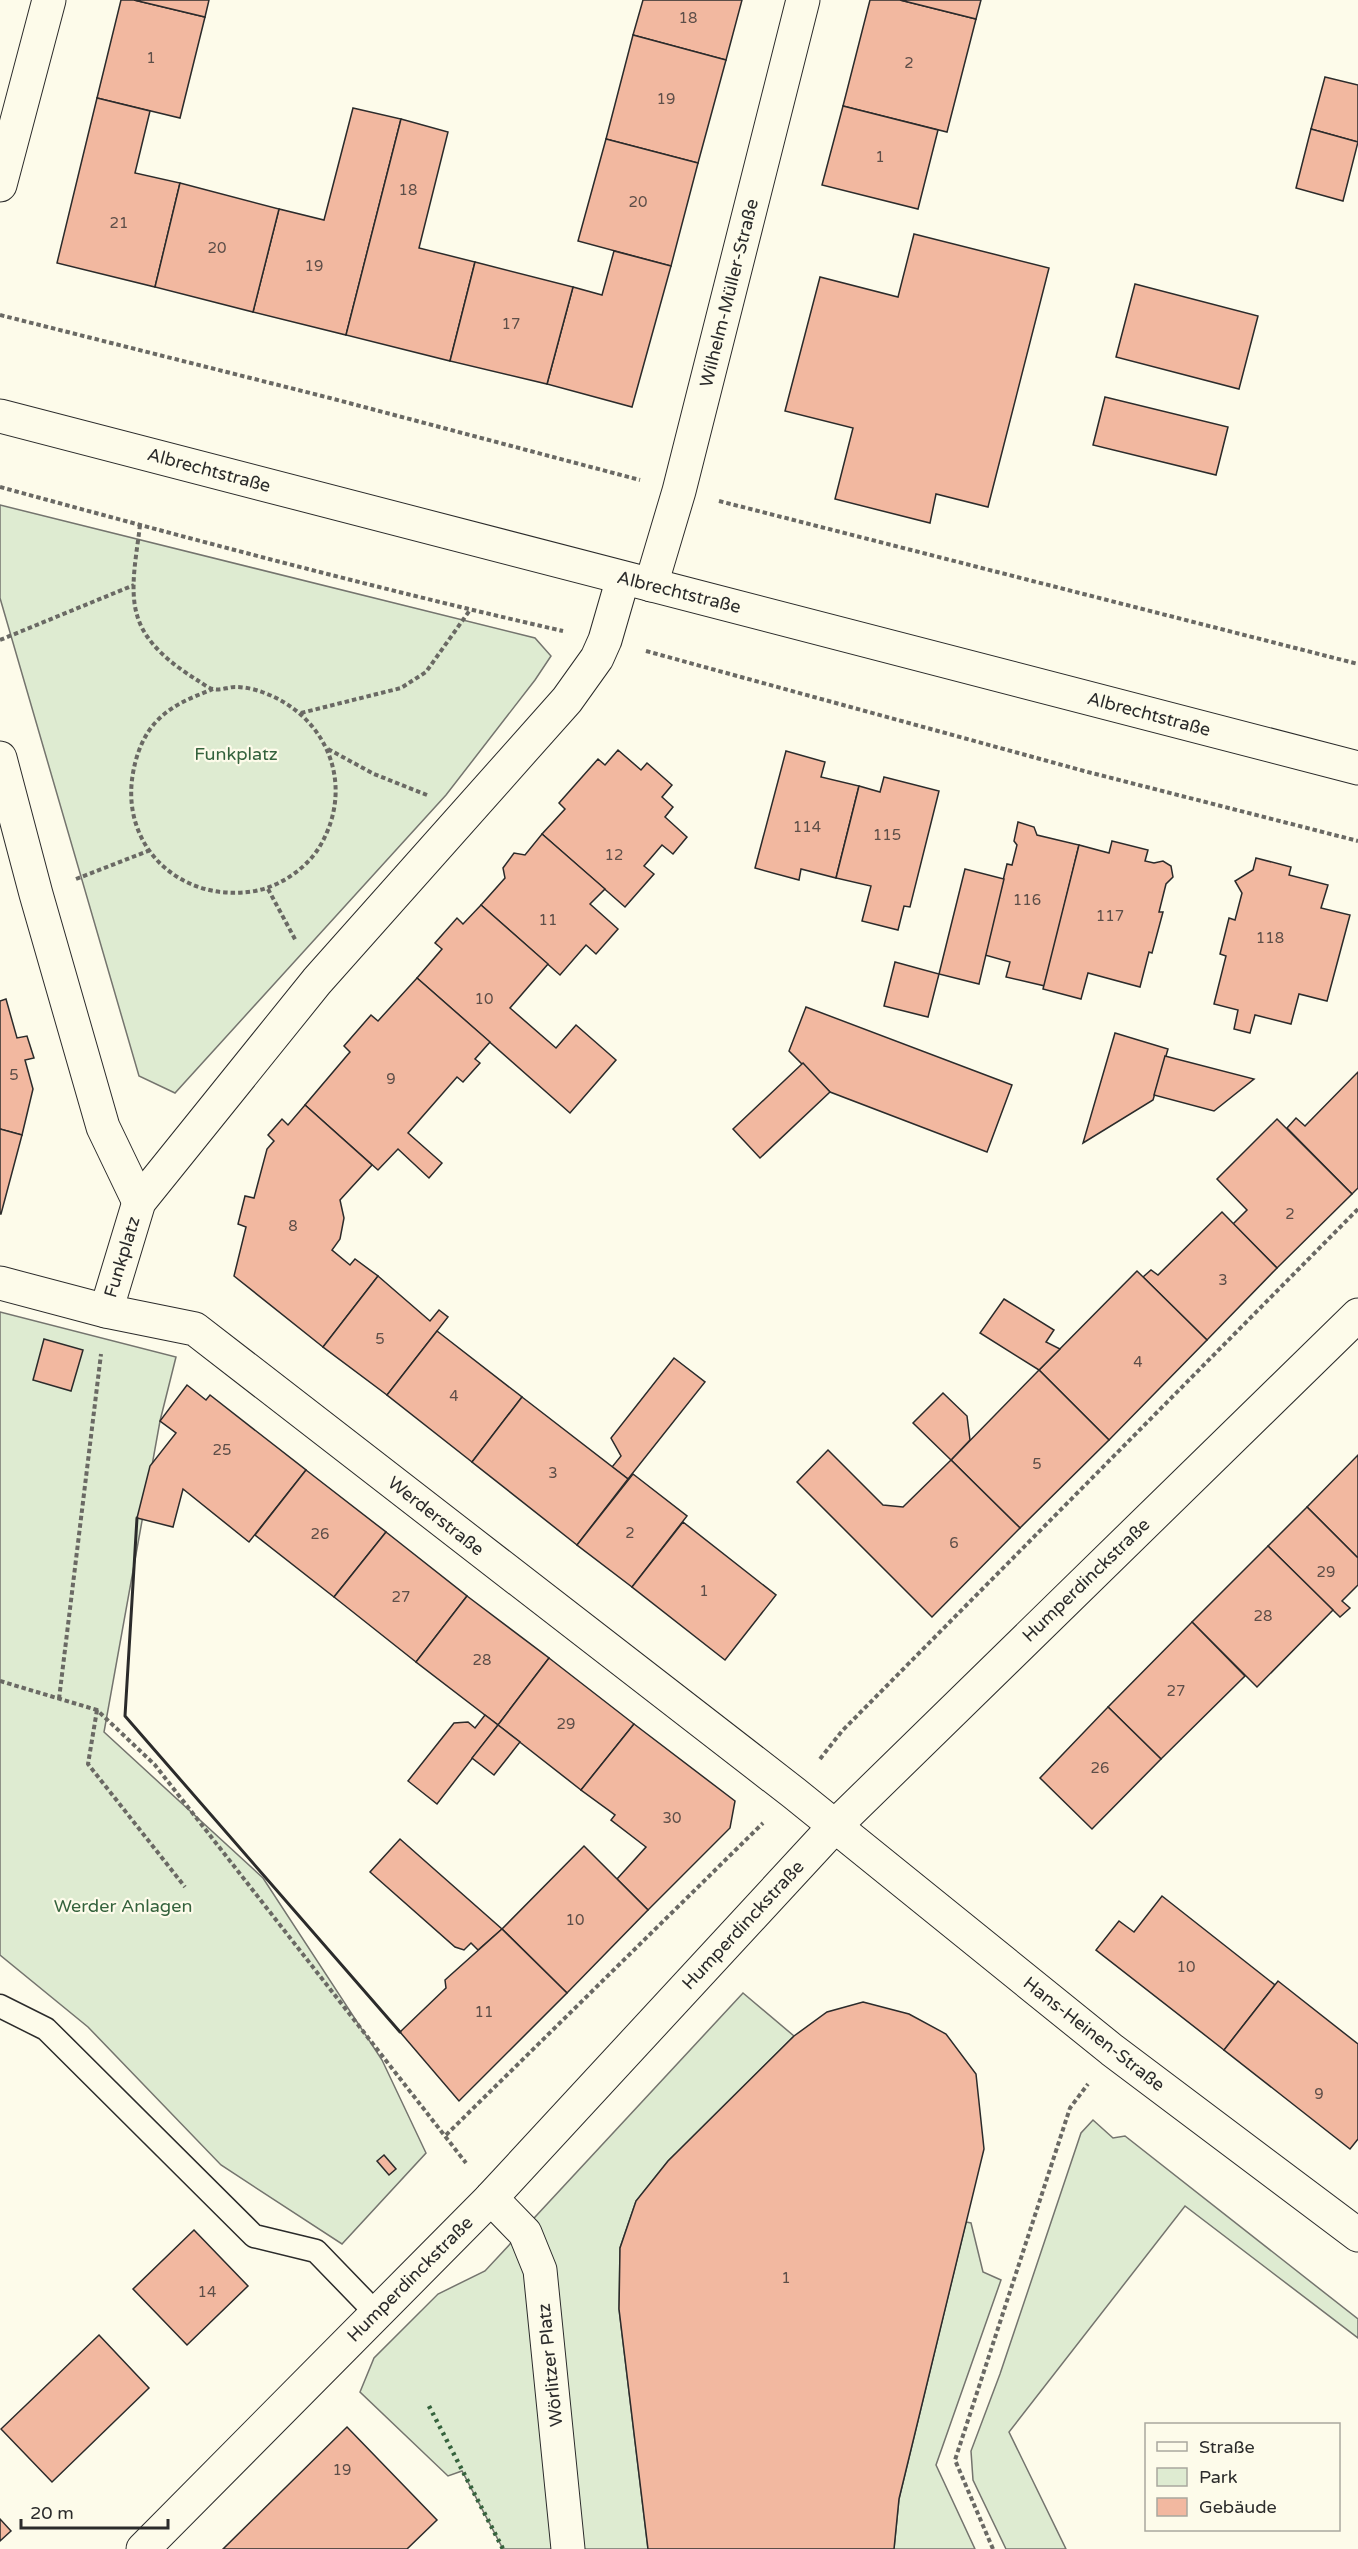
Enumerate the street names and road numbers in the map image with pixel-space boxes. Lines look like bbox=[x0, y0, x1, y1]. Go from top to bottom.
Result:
street label: Wilhelm-Müller-Straße bbox=[695, 197, 763, 389]
street label: Albrechtstraße bbox=[145, 443, 273, 497]
street label: Albrechtstraße bbox=[615, 566, 743, 618]
street label: Albrechtstraße bbox=[1085, 687, 1213, 741]
street label: Funkplatz bbox=[99, 1214, 145, 1300]
street label: Werderstraße bbox=[383, 1472, 489, 1560]
street label: Humperdinckstraße bbox=[1018, 1513, 1154, 1647]
street label: Humperdinckstraße bbox=[677, 1856, 809, 1994]
street label: Hans-Heinen-Straße bbox=[1019, 1972, 1169, 2096]
street label: Humperdinckstraße bbox=[343, 2212, 477, 2346]
street label: Wörlitzer Platz bbox=[533, 2302, 567, 2428]

